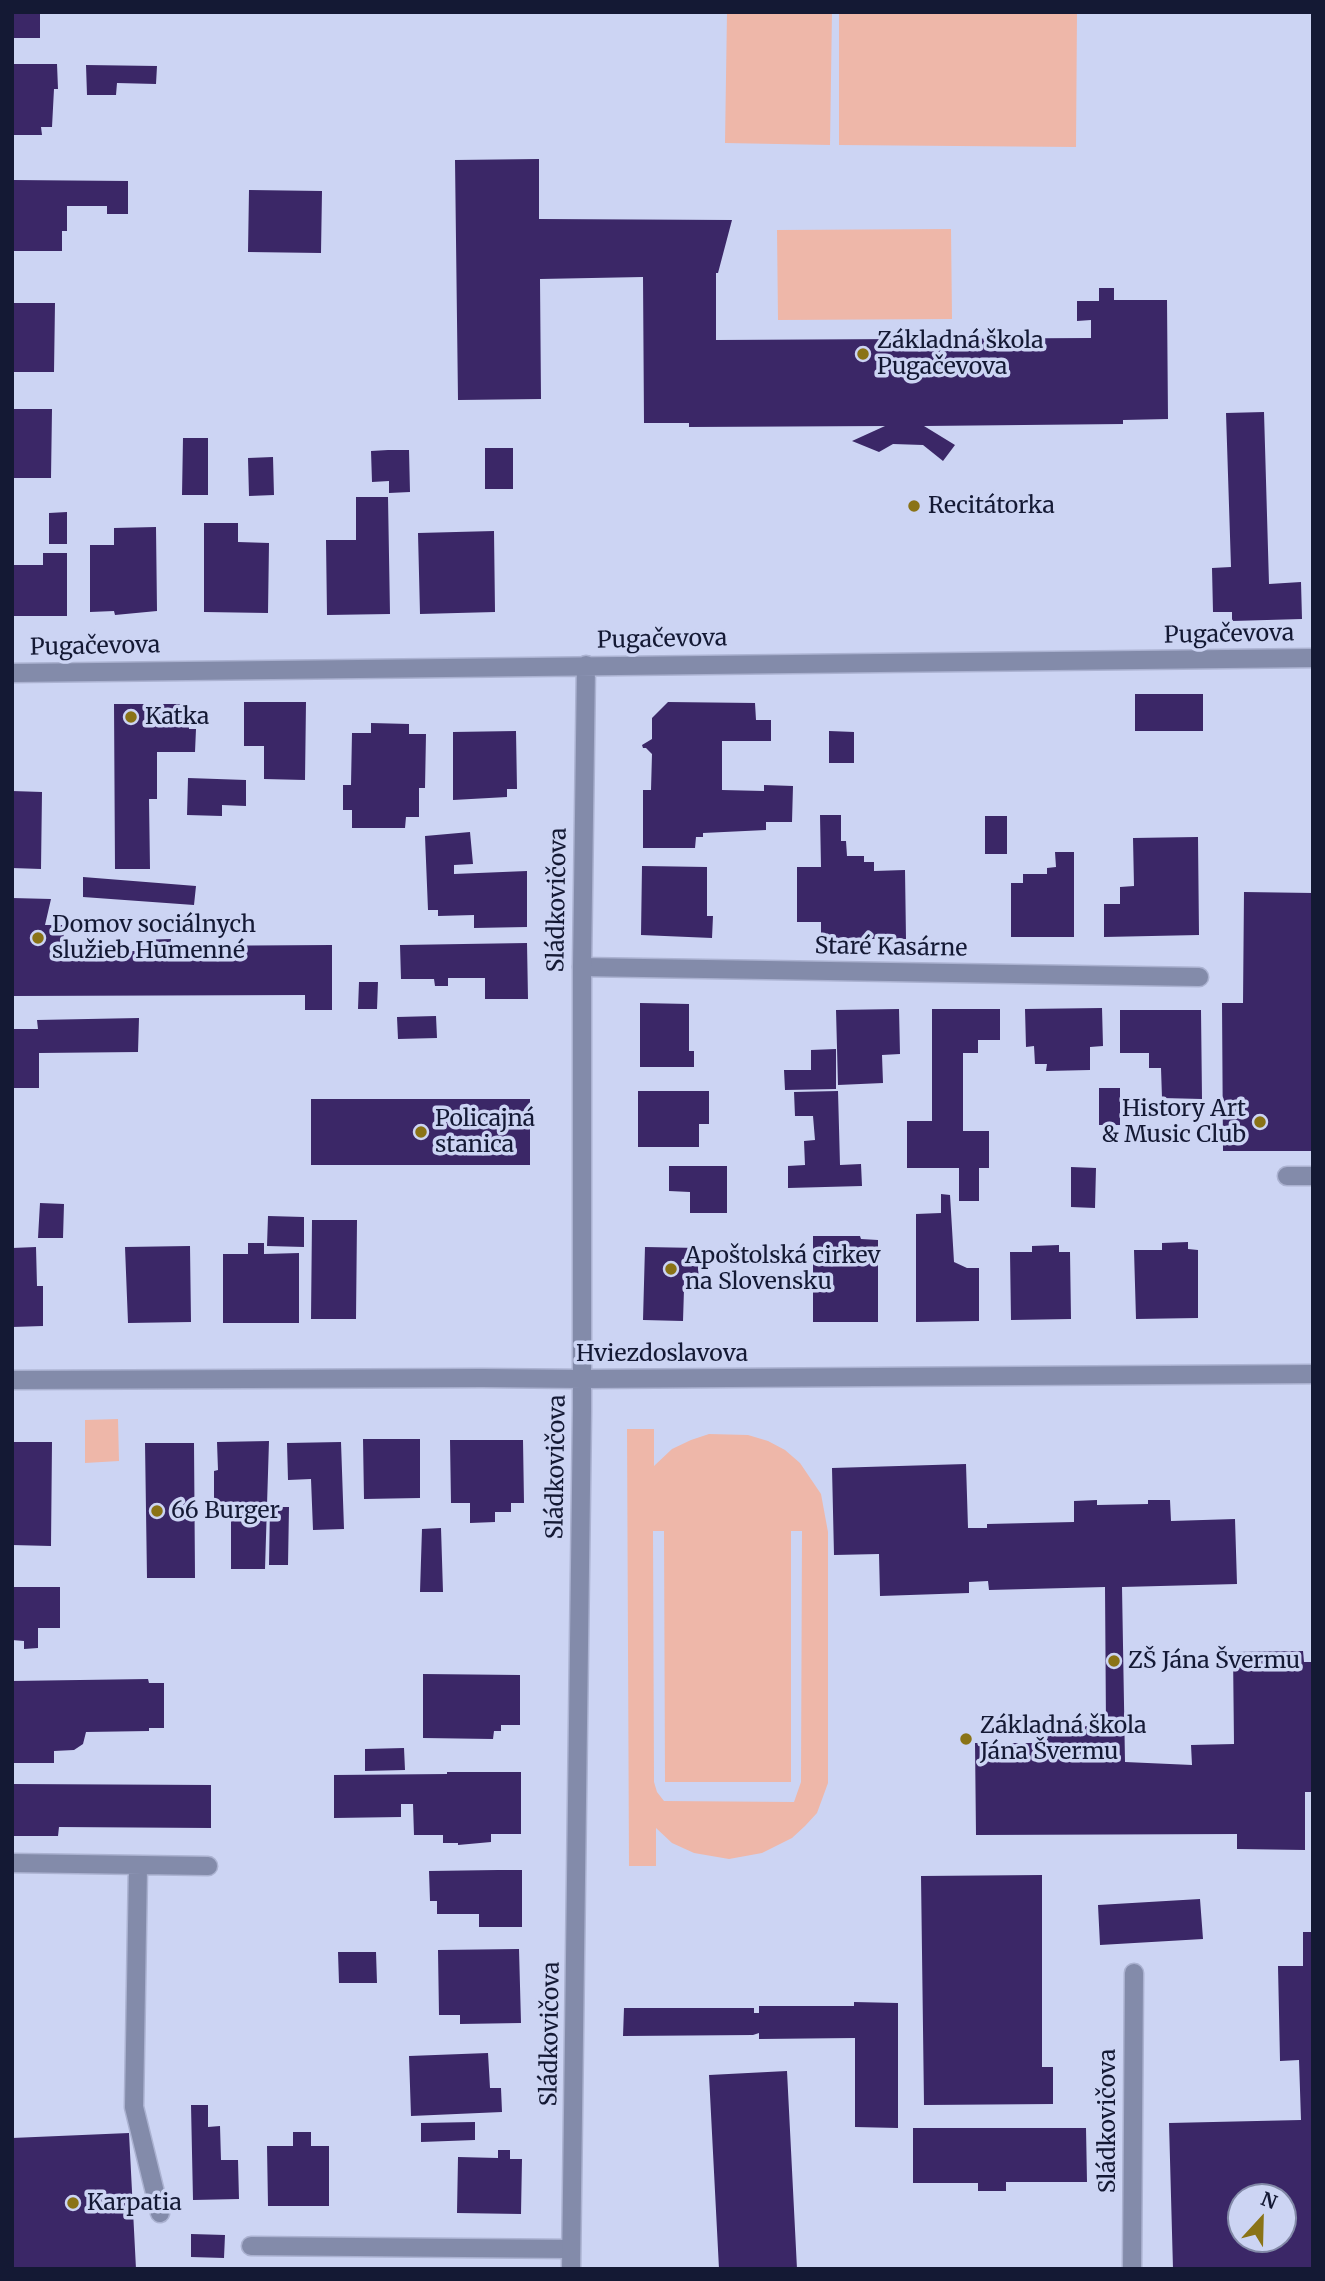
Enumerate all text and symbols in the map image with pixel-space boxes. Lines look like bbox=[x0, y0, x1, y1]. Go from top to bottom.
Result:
place label: Základná škola Pugačevova bbox=[877, 327, 1044, 381]
marker: Základná škola Pugačevova bbox=[855, 346, 871, 362]
place label: Recitátorka bbox=[928, 492, 1055, 520]
marker: Recitátorka bbox=[906, 498, 922, 514]
street label: Pugačevova bbox=[1164, 620, 1294, 650]
street label: Pugačevova bbox=[597, 625, 727, 655]
street label: Pugačevova bbox=[30, 632, 160, 662]
place label: Katka bbox=[145, 703, 209, 731]
marker: Katka bbox=[123, 709, 139, 725]
street label: Sládkovičova bbox=[543, 827, 573, 973]
place label: Domov sociálnych služieb Humenné bbox=[52, 911, 256, 965]
marker: Domov sociálnych služieb Humenné bbox=[30, 930, 46, 946]
street label: Staré Kasárne bbox=[814, 933, 968, 963]
place label: History Art & Music Club bbox=[1101, 1095, 1246, 1149]
place label: Policajná stanica bbox=[435, 1105, 535, 1159]
marker: History Art & Music Club bbox=[1252, 1114, 1268, 1130]
marker: Policajná stanica bbox=[413, 1124, 429, 1140]
place label: Apoštolská cirkev na Slovensku bbox=[685, 1242, 881, 1296]
marker: Apoštolská cirkev na Slovensku bbox=[663, 1261, 679, 1277]
street label: Hviezdoslavova bbox=[576, 1340, 748, 1368]
street label: Sládkovičova bbox=[542, 1394, 572, 1540]
place label: 66 Burger bbox=[171, 1497, 280, 1525]
marker: 66 Burger bbox=[149, 1503, 165, 1519]
place label: ZŠ Jána Švermu bbox=[1128, 1647, 1300, 1675]
marker: ZŠ Jána Švermu bbox=[1106, 1653, 1122, 1669]
place label: Základná škola Jána Švermu bbox=[980, 1712, 1147, 1766]
marker: Základná škola Jána Švermu bbox=[958, 1731, 974, 1747]
street label: Sládkovičova bbox=[536, 1961, 566, 2107]
street label: Sládkovičova bbox=[1094, 2049, 1122, 2193]
north arrow bbox=[1227, 2183, 1297, 2253]
text: N bbox=[1258, 2186, 1281, 2214]
place label: Karpatia bbox=[87, 2189, 182, 2217]
marker: Karpatia bbox=[65, 2195, 81, 2211]

